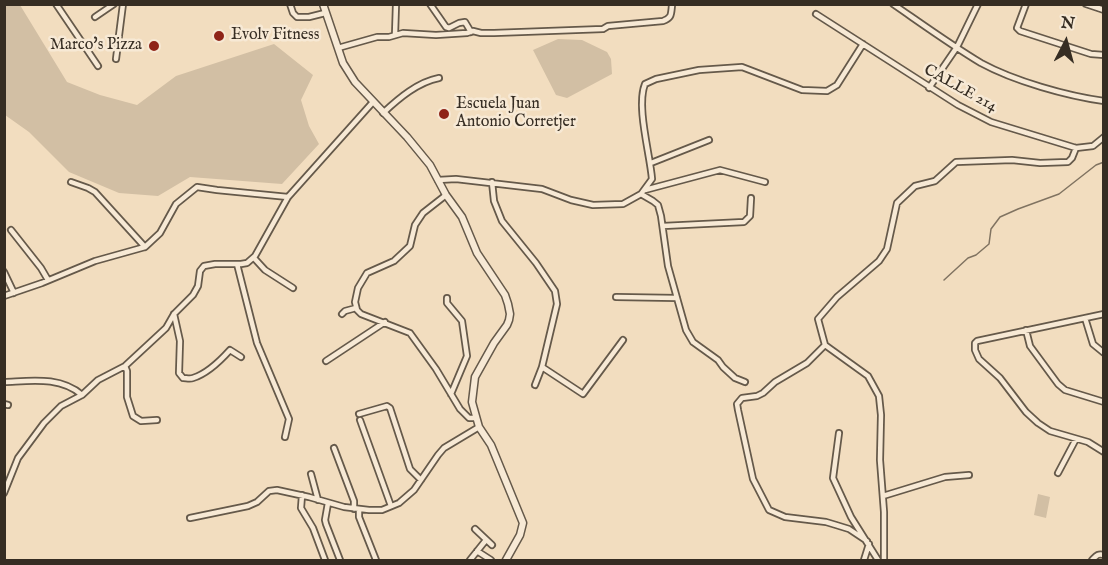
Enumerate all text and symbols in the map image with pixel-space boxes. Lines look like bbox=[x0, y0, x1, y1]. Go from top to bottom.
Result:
north arrow bbox=[1036, 12, 1096, 72]
text: N bbox=[1060, 13, 1076, 35]
place label: Evolv Fitness bbox=[231, 26, 319, 46]
marker: Evolv Fitness bbox=[212, 29, 226, 43]
place label: Marco's Pizza bbox=[50, 36, 142, 56]
marker: Marco's Pizza bbox=[147, 39, 161, 53]
street label: CALLE 214 bbox=[920, 61, 1000, 117]
place label: Escuela Juan Antonio Corretjer bbox=[456, 95, 576, 133]
marker: Escuela Juan Antonio Corretjer bbox=[437, 107, 451, 121]

